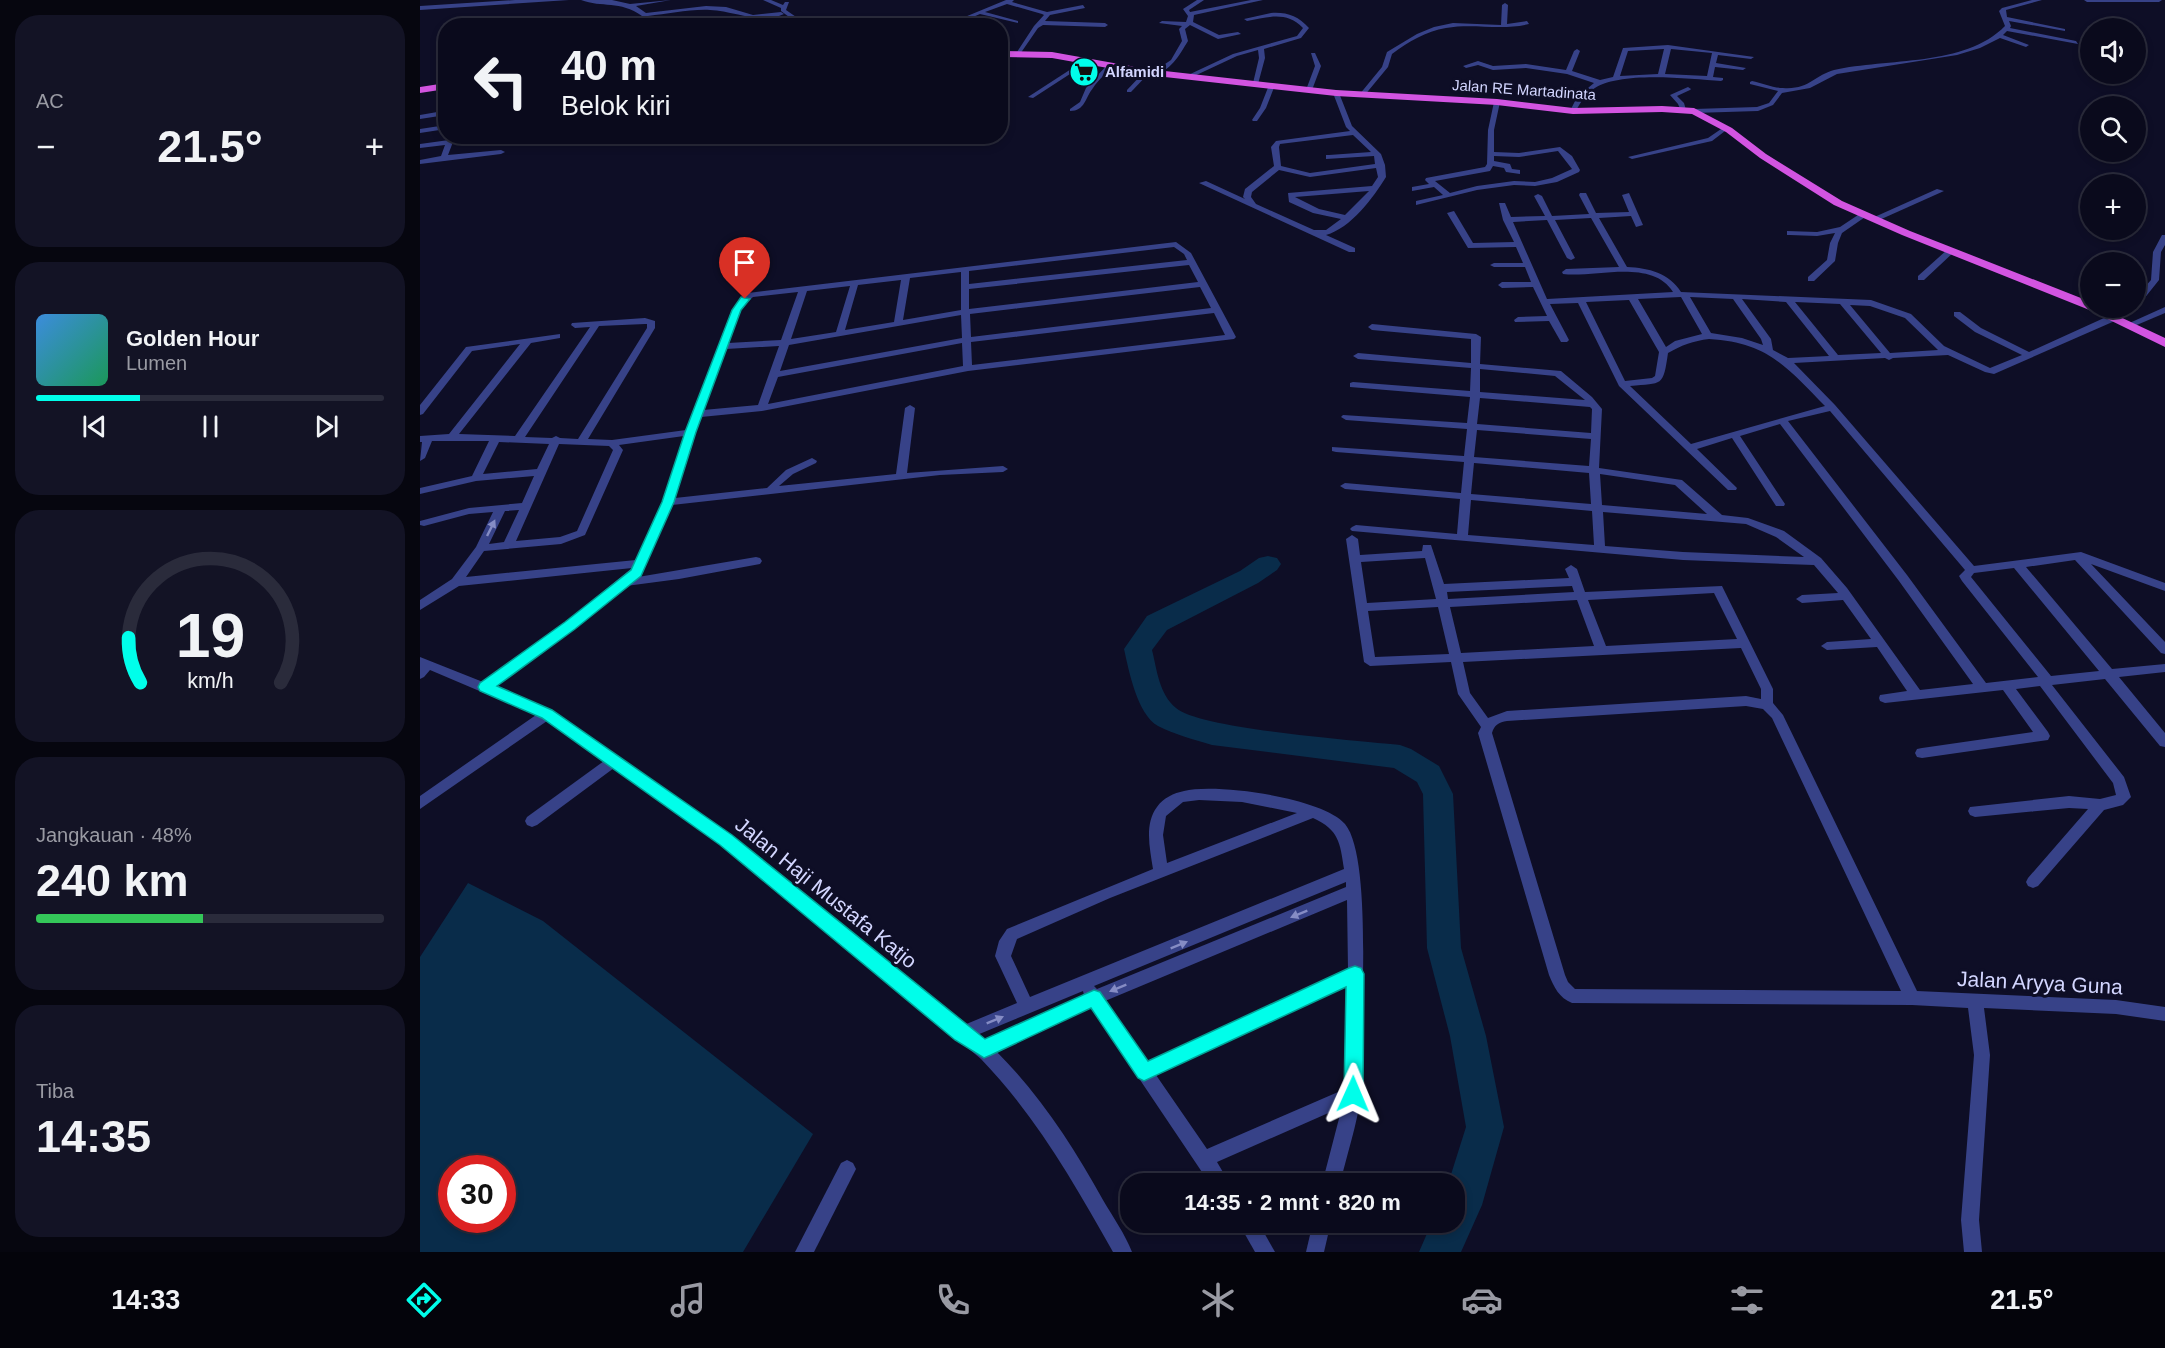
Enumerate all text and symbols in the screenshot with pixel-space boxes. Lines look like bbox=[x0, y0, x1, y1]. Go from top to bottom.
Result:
map controls bbox=[2080, 18, 2146, 318]
button: sound bbox=[2080, 18, 2146, 84]
icon: left bbox=[462, 42, 540, 120]
text: 40 m bbox=[561, 42, 657, 89]
supermarket icon: Alfamidi bbox=[1068, 56, 1100, 88]
place label: Alfamidi bbox=[1105, 63, 1164, 80]
street label: Jalan RE Martadinata bbox=[1451, 76, 1597, 103]
text: AC bbox=[36, 90, 64, 112]
text: Belok kiri bbox=[561, 91, 671, 121]
button: search bbox=[2080, 96, 2146, 162]
text: 21.5° bbox=[157, 121, 263, 172]
text: − bbox=[36, 128, 55, 165]
text: + bbox=[365, 128, 384, 165]
button: + bbox=[2080, 174, 2146, 240]
pin bbox=[719, 237, 770, 299]
icon: arrive bbox=[728, 246, 761, 279]
button: − bbox=[2080, 252, 2146, 318]
text: Golden Hour bbox=[126, 326, 259, 351]
text: Lumen bbox=[126, 352, 187, 374]
icon: previous bbox=[78, 410, 111, 443]
icon: pause bbox=[194, 410, 227, 443]
icon: next bbox=[310, 410, 343, 443]
one-way arrow bbox=[486, 520, 495, 537]
text: 19 bbox=[175, 601, 245, 670]
text: km/h bbox=[187, 669, 233, 693]
street label: Jalan Haji Mustafa Katjo bbox=[731, 812, 922, 973]
text: Jangkauan · 48% bbox=[36, 824, 192, 846]
text: 240 km bbox=[36, 855, 189, 906]
one-way arrow bbox=[1289, 909, 1307, 919]
one-way arrow bbox=[1170, 940, 1188, 950]
street label: Jalan Aryya Guna bbox=[1957, 967, 2124, 998]
one-way arrow bbox=[1109, 983, 1127, 993]
one-way arrow bbox=[986, 1015, 1004, 1025]
position arrow bbox=[1321, 1062, 1385, 1126]
text: Tiba bbox=[36, 1080, 74, 1102]
text: 14:35 bbox=[36, 1111, 151, 1162]
speed limit sign: 30 bbox=[438, 1155, 516, 1233]
text: 14:35 · 2 mnt · 820 m bbox=[1184, 1190, 1401, 1215]
icon: directions bbox=[403, 1279, 445, 1321]
icon: music bbox=[667, 1279, 709, 1321]
icon: phone bbox=[932, 1279, 974, 1321]
icon: climate bbox=[1197, 1279, 1239, 1321]
icon: car bbox=[1461, 1279, 1503, 1321]
icon: filters bbox=[1726, 1279, 1768, 1321]
text: 14:33 bbox=[111, 1285, 180, 1315]
text: 21.5° bbox=[1990, 1285, 2054, 1315]

